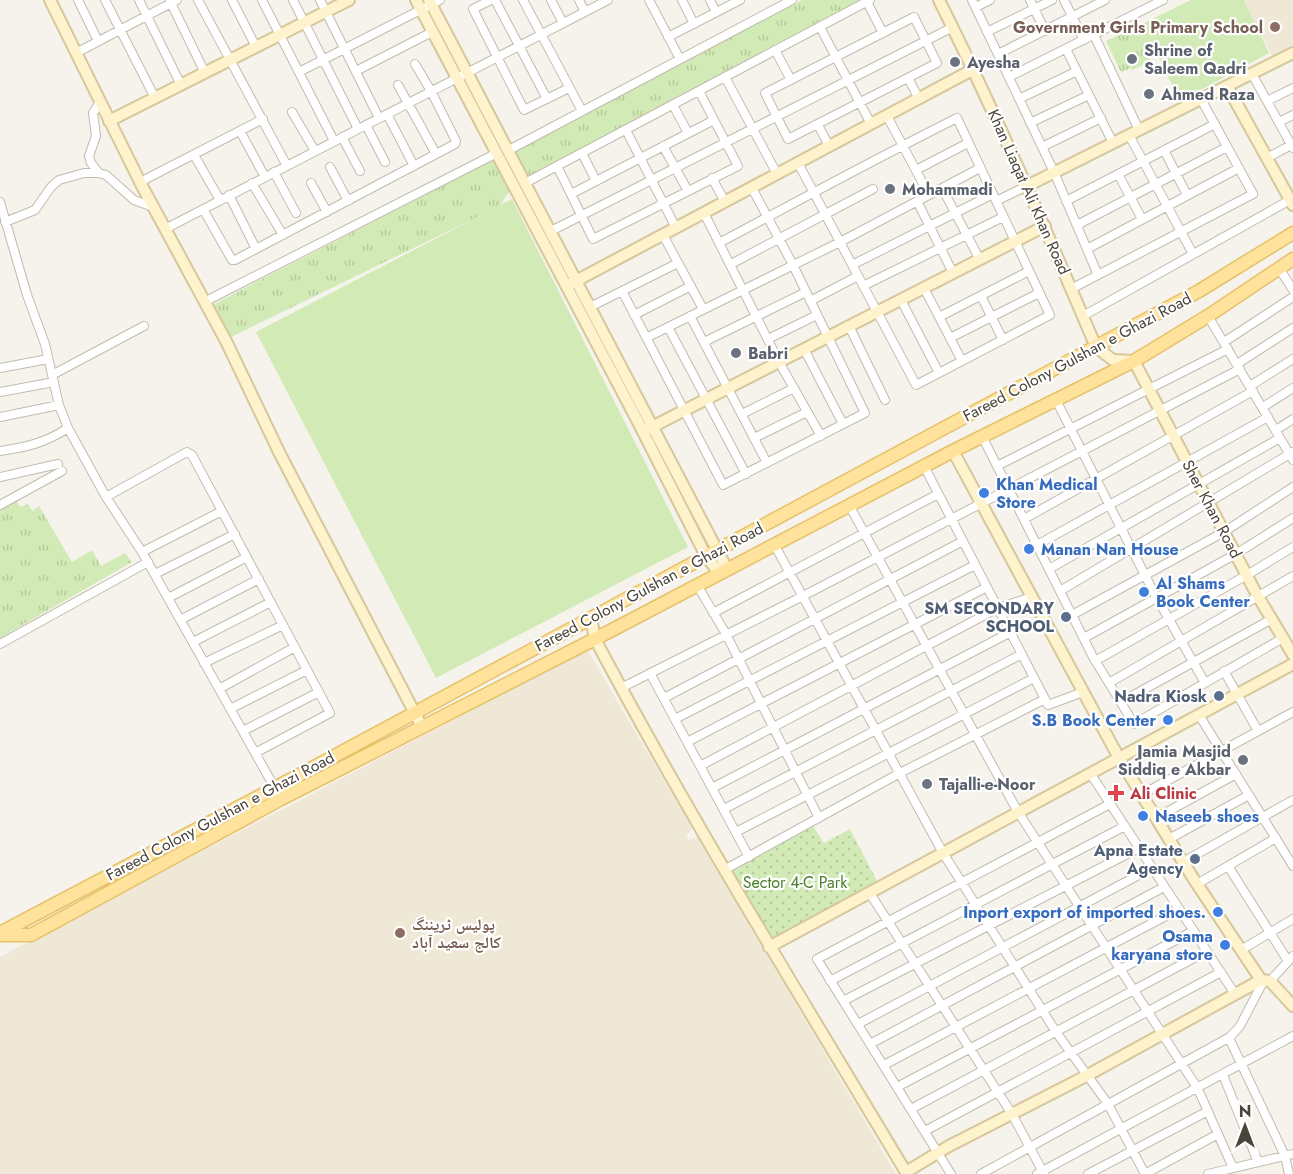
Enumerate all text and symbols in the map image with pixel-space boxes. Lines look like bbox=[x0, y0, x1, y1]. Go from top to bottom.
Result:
place label: Government Girls Primary School bbox=[1013, 16, 1263, 39]
marker: Government Girls Primary School bbox=[1268, 20, 1282, 34]
place label: Shrine of Saleem Qadri bbox=[1144, 39, 1247, 80]
place label: Ayesha bbox=[966, 51, 1020, 74]
marker: Shrine of Saleem Qadri bbox=[1125, 52, 1139, 66]
marker: Ayesha bbox=[948, 55, 962, 69]
place label: Ahmed Raza bbox=[1160, 83, 1255, 106]
marker: Ahmed Raza bbox=[1142, 87, 1156, 101]
street label: Khan Liaqat Ali Khan Road bbox=[982, 106, 1076, 278]
place label: Mohammadi bbox=[902, 178, 993, 201]
marker: Mohammadi bbox=[883, 182, 897, 196]
street label: Fareed Colony Gulshan e Ghazi Road bbox=[959, 287, 1195, 427]
place label: Babri bbox=[748, 342, 788, 365]
marker: Babri bbox=[729, 346, 743, 360]
street label: Sher Khan Road bbox=[1176, 456, 1248, 562]
place label: Khan Medical Store bbox=[996, 473, 1097, 514]
marker: Khan Medical Store bbox=[977, 486, 991, 500]
street label: Fareed Colony Gulshan e Ghazi Road bbox=[531, 517, 767, 657]
place label: Manan Nan House bbox=[1041, 538, 1179, 561]
marker: Manan Nan House bbox=[1022, 542, 1036, 556]
place label: Al Shams Book Center bbox=[1155, 572, 1250, 613]
marker: Al Shams Book Center bbox=[1137, 585, 1151, 599]
place label: SM SECONDARY SCHOOL bbox=[924, 597, 1055, 638]
marker: SM SECONDARY SCHOOL bbox=[1059, 610, 1073, 624]
place label: Nadra Kiosk bbox=[1114, 685, 1208, 708]
marker: Nadra Kiosk bbox=[1212, 689, 1226, 703]
place label: S.B Book Center bbox=[1031, 709, 1156, 732]
marker: S.B Book Center bbox=[1161, 713, 1175, 727]
place label: Jamia Masjid Siddiq e Akbar bbox=[1118, 740, 1231, 781]
street label: Fareed Colony Gulshan e Ghazi Road bbox=[102, 746, 338, 886]
marker: Jamia Masjid Siddiq e Akbar bbox=[1236, 753, 1250, 767]
place label: Tajalli-e-Noor bbox=[939, 773, 1036, 796]
marker: Tajalli-e-Noor bbox=[920, 777, 934, 791]
place label: Ali Clinic bbox=[1129, 782, 1197, 805]
marker: Ali Clinic bbox=[1107, 784, 1125, 802]
place label: Naseeb shoes bbox=[1155, 805, 1259, 828]
marker: Naseeb shoes bbox=[1136, 809, 1150, 823]
place label: Apna Estate Agency bbox=[1093, 839, 1184, 880]
marker: Apna Estate Agency bbox=[1188, 852, 1202, 866]
park label: Sector 4-C Park bbox=[743, 871, 848, 894]
place label: Inport export of imported shoes. bbox=[963, 901, 1206, 924]
marker: Inport export of imported shoes. bbox=[1211, 905, 1225, 919]
place label: پولیس ٹریننگ کالج سعید آباد bbox=[412, 913, 501, 954]
place label: Osama karyana store bbox=[1111, 925, 1213, 966]
marker: پولیس ٹریننگ کالج سعید آباد bbox=[393, 926, 407, 940]
marker: Osama karyana store bbox=[1218, 938, 1232, 952]
north arrow bbox=[1215, 1096, 1275, 1156]
text: N bbox=[1239, 1100, 1251, 1123]

